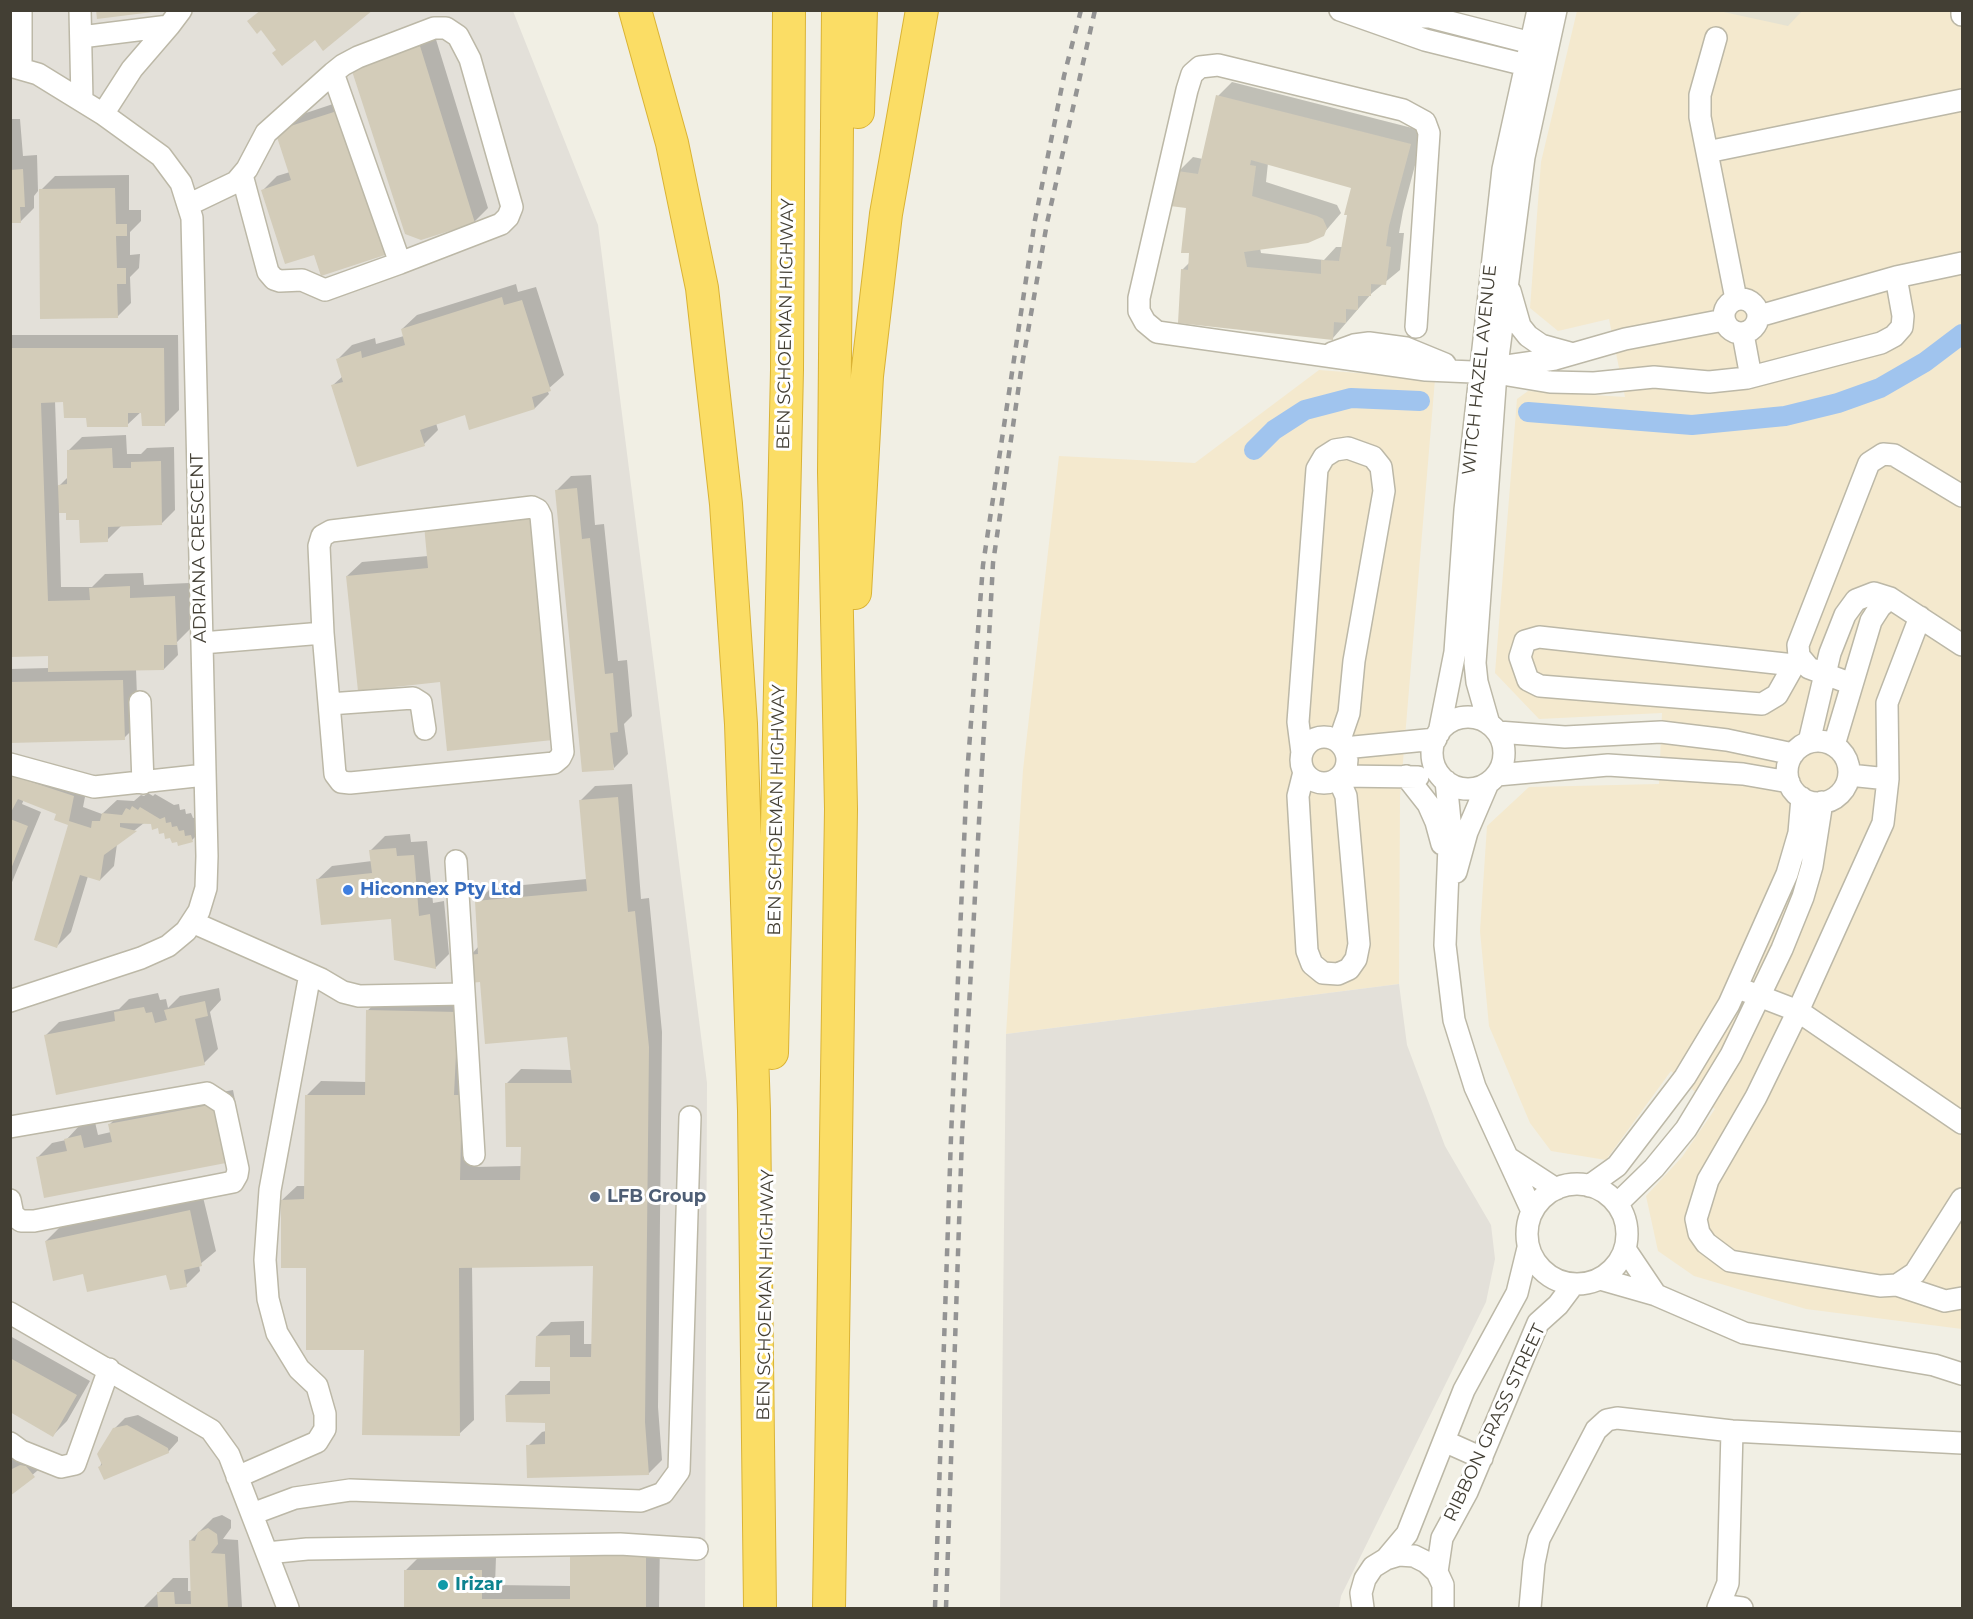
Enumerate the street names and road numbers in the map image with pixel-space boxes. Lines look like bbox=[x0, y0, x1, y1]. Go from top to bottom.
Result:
street label: BEN SCHOEMAN HIGHWAY bbox=[773, 198, 799, 450]
street label: WITCH HAZEL AVENUE bbox=[1458, 264, 1502, 476]
street label: ADRIANA CRESCENT bbox=[187, 453, 211, 643]
street label: BEN SCHOEMAN HIGHWAY bbox=[764, 684, 790, 936]
street label: BEN SCHOEMAN HIGHWAY bbox=[753, 1169, 779, 1421]
street label: RIBBON GRASS STREET bbox=[1440, 1321, 1550, 1525]

